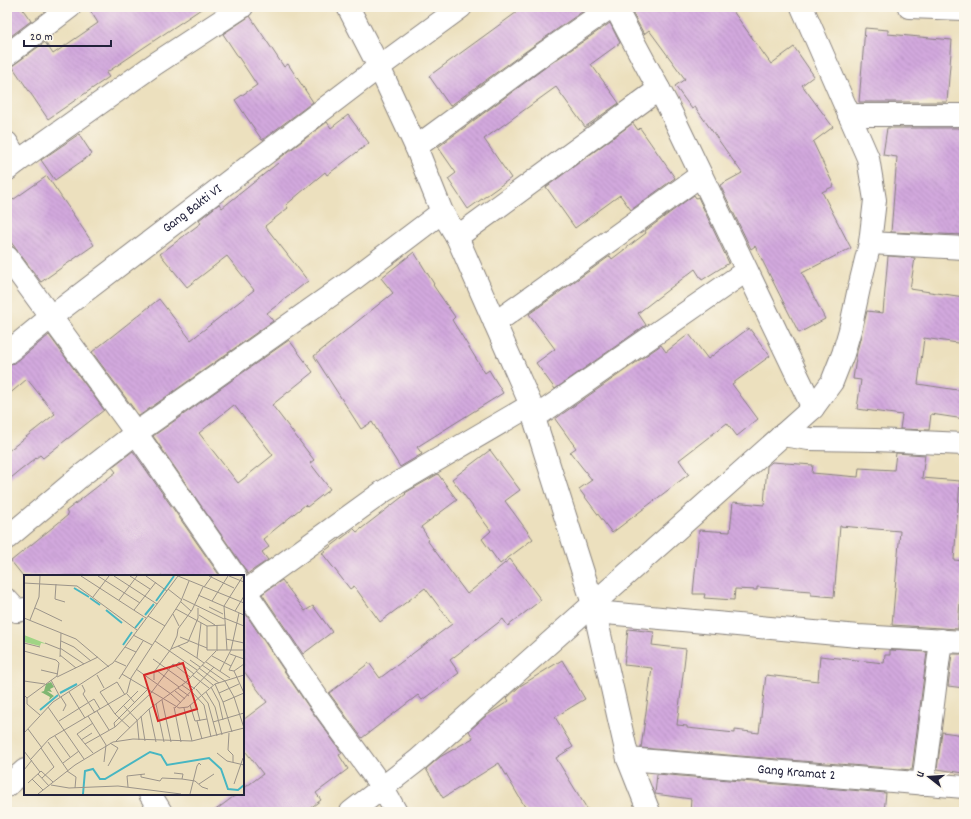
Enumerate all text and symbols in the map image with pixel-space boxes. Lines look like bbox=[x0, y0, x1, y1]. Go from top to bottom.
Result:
scale bar bbox=[24, 22, 111, 48]
text: 20 m bbox=[30, 29, 53, 46]
street label: Gang Bakti VI bbox=[159, 179, 227, 238]
inset map bbox=[24, 575, 244, 795]
north arrow bbox=[909, 757, 949, 797]
street label: Gang Kramat 2 bbox=[756, 760, 836, 786]
text: U bbox=[913, 770, 930, 780]

